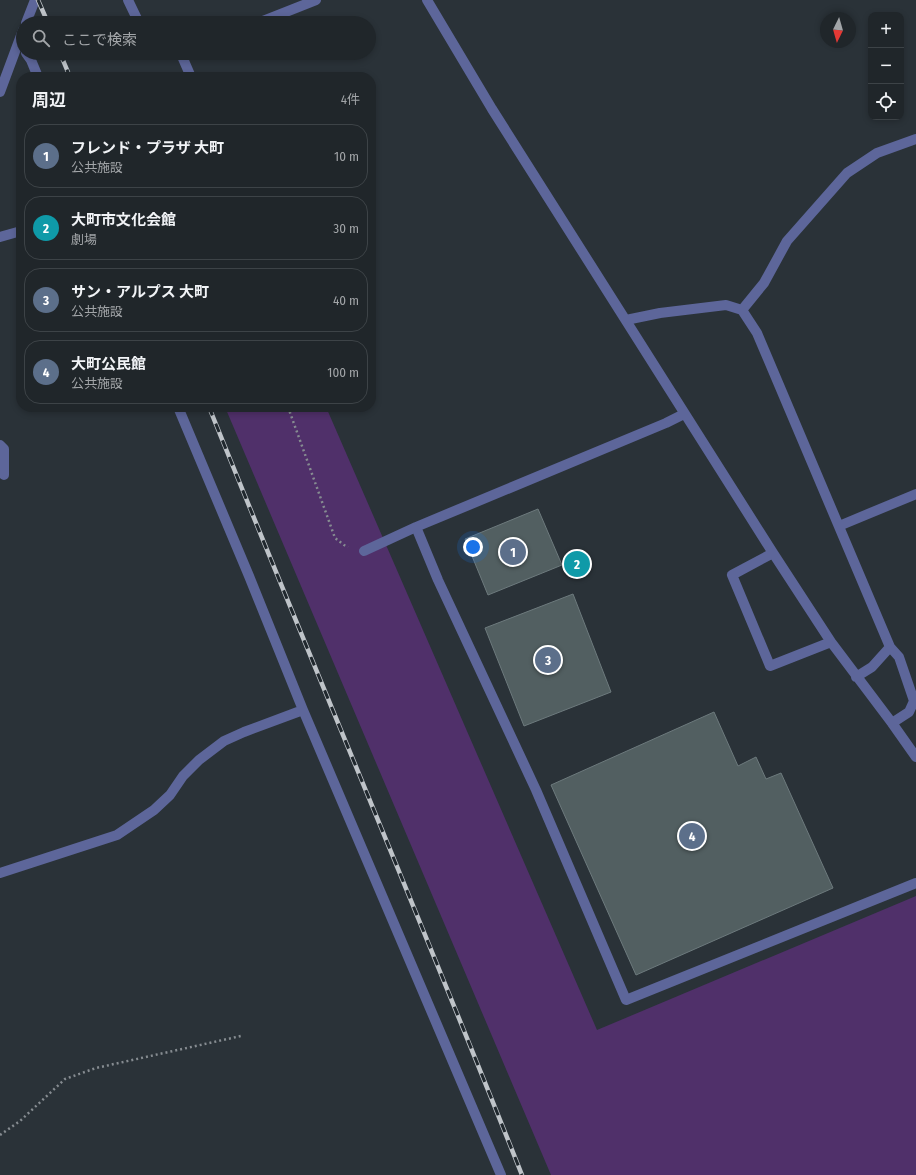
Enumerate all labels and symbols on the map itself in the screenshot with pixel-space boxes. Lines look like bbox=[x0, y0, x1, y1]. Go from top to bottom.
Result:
north arrow bbox=[820, 12, 856, 48]
your location bbox=[463, 537, 483, 557]
pin: 1 bbox=[500, 537, 526, 567]
pin: 2 bbox=[564, 549, 590, 579]
pin: 3 bbox=[535, 645, 561, 675]
pin: 4 bbox=[679, 821, 705, 851]

